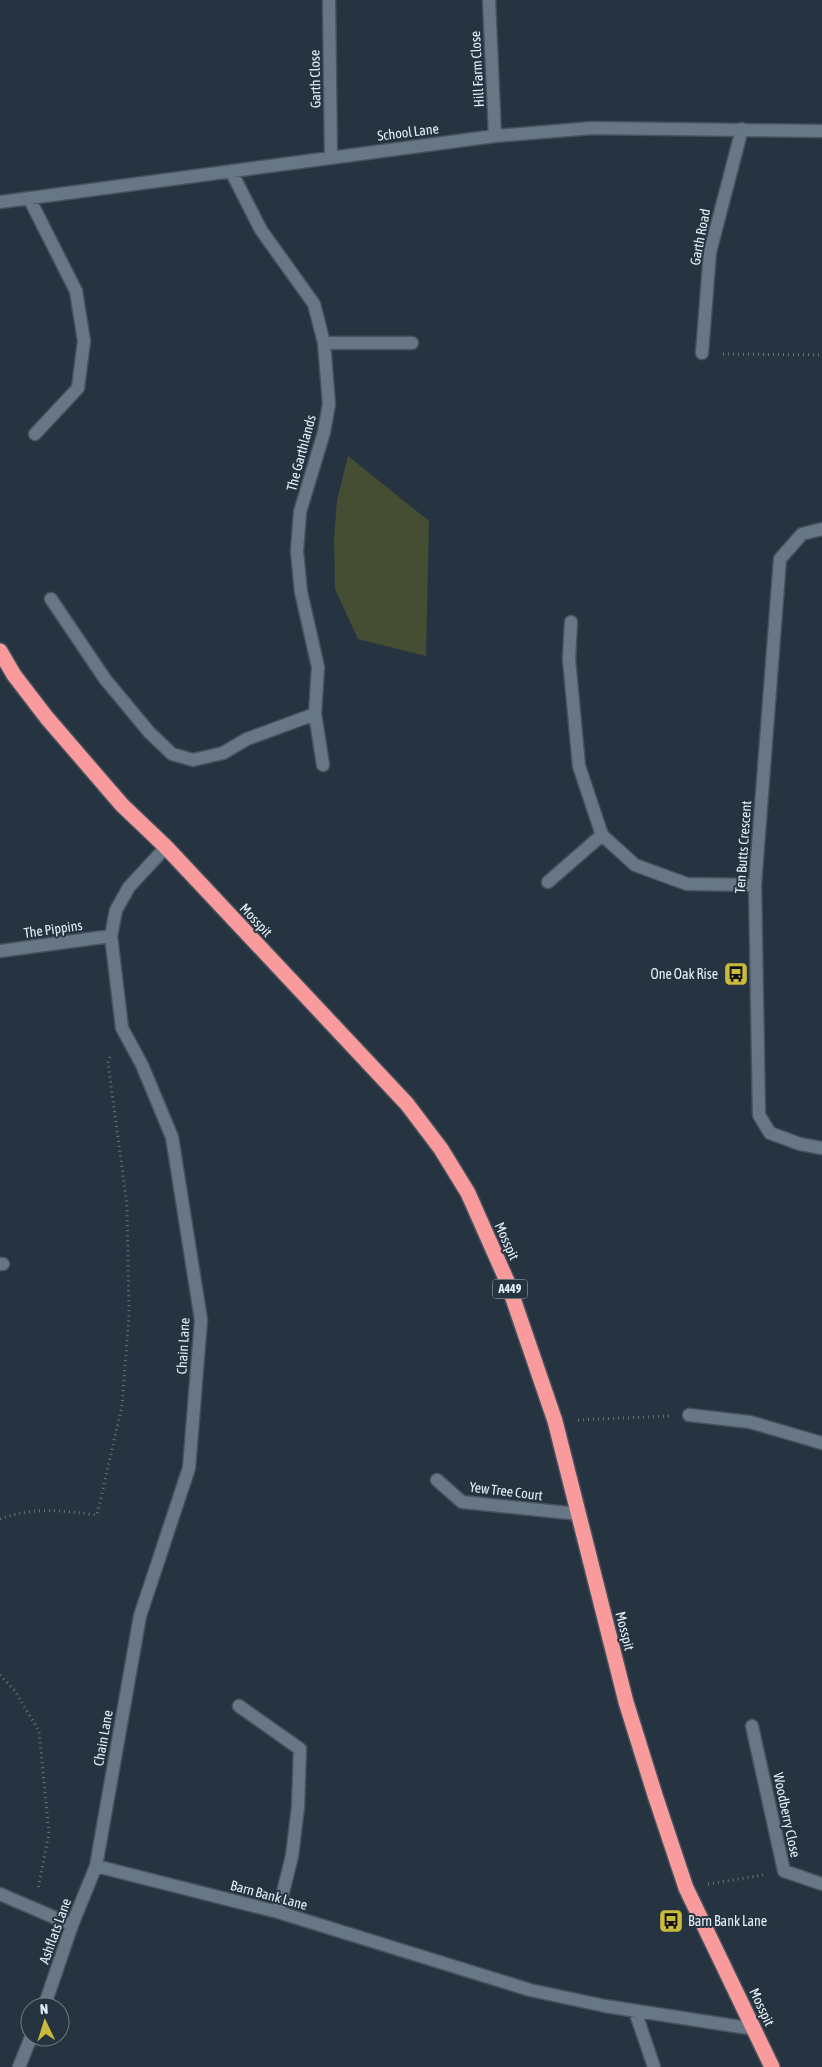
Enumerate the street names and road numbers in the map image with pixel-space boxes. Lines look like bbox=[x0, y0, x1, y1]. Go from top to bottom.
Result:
street label: Hill Farm Close bbox=[467, 30, 487, 108]
street label: Garth Close bbox=[306, 50, 324, 108]
street label: School Lane bbox=[376, 120, 440, 144]
street label: Garth Road bbox=[687, 207, 713, 267]
street label: The Garthlands bbox=[283, 413, 319, 493]
street label: Ten Butts Crescent bbox=[732, 800, 754, 894]
street label: Mosspit bbox=[237, 900, 275, 940]
street label: The Pippins bbox=[23, 917, 83, 941]
street label: Mosspit bbox=[492, 1220, 522, 1262]
road number: A449 bbox=[492, 1280, 528, 1298]
street label: Chain Lane bbox=[174, 1317, 192, 1375]
street label: Yew Tree Court bbox=[469, 1479, 543, 1503]
street label: Mosspit bbox=[612, 1610, 638, 1652]
street label: Chain Lane bbox=[90, 1709, 116, 1767]
street label: Woodberry Close bbox=[770, 1771, 804, 1859]
street label: Barn Bank Lane bbox=[229, 1877, 309, 1913]
street label: Ashflats Lane bbox=[36, 1896, 74, 1966]
street label: Mosspit bbox=[746, 1986, 778, 2028]

